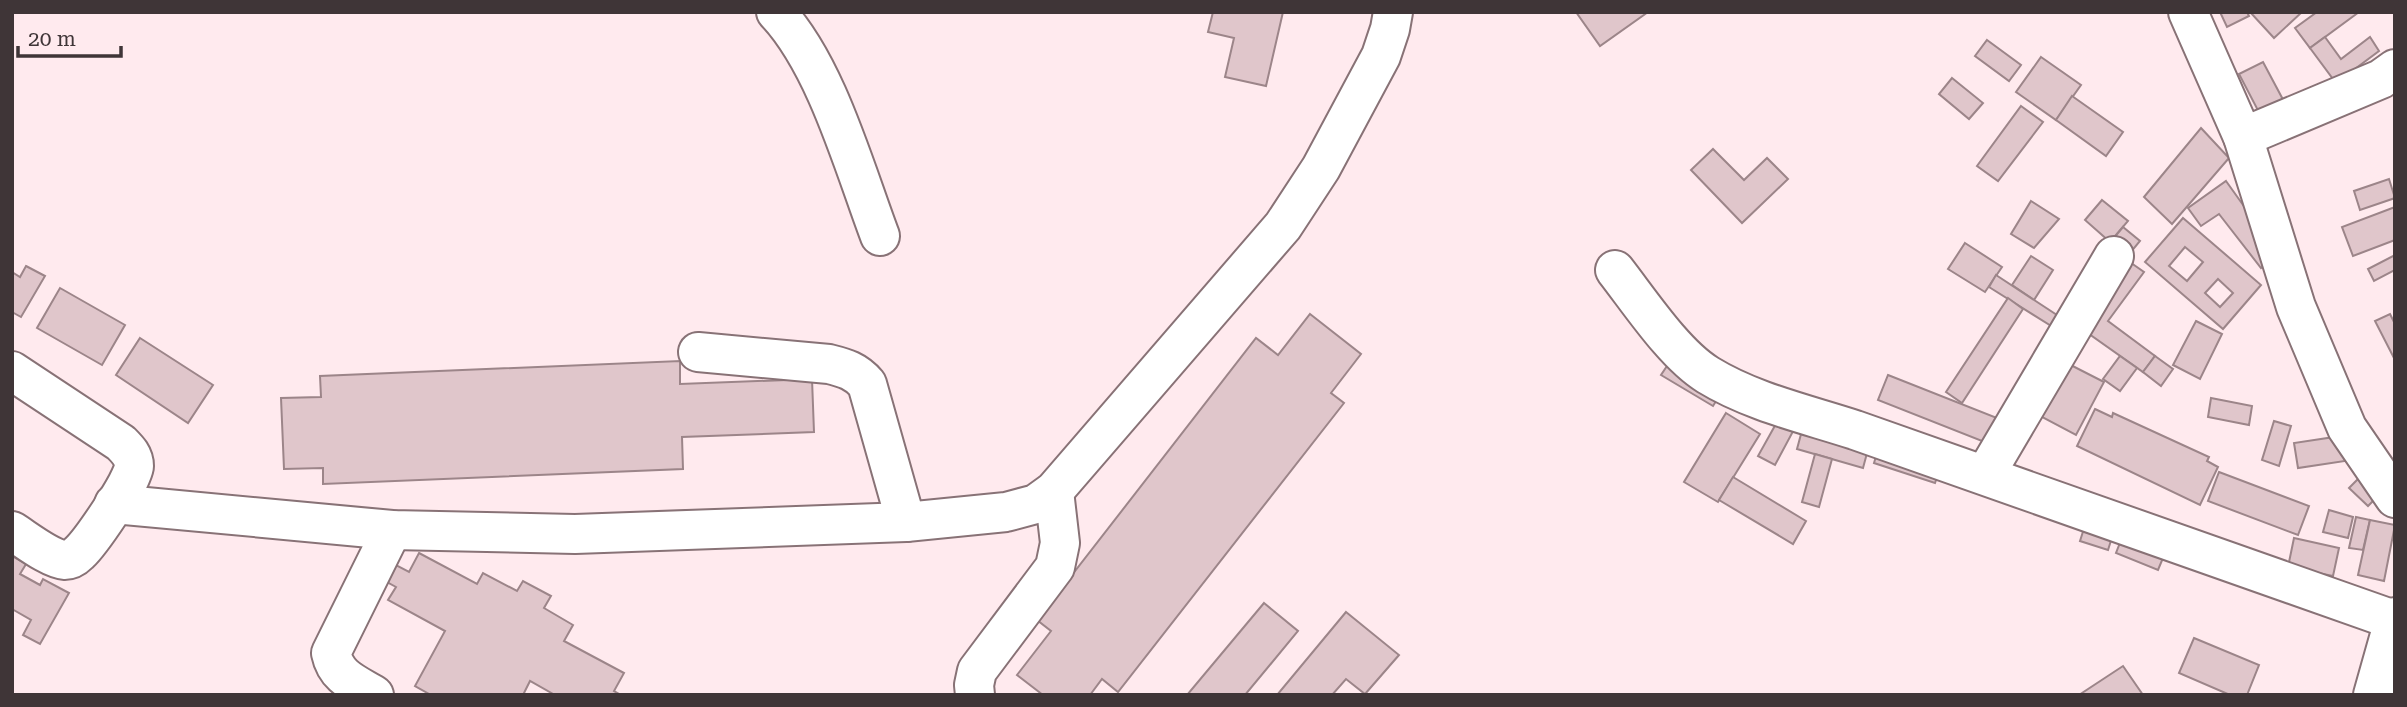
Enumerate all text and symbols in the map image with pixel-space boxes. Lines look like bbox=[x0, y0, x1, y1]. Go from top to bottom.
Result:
scale bar bbox=[18, 14, 121, 58]
text: 20 m bbox=[28, 27, 76, 51]

